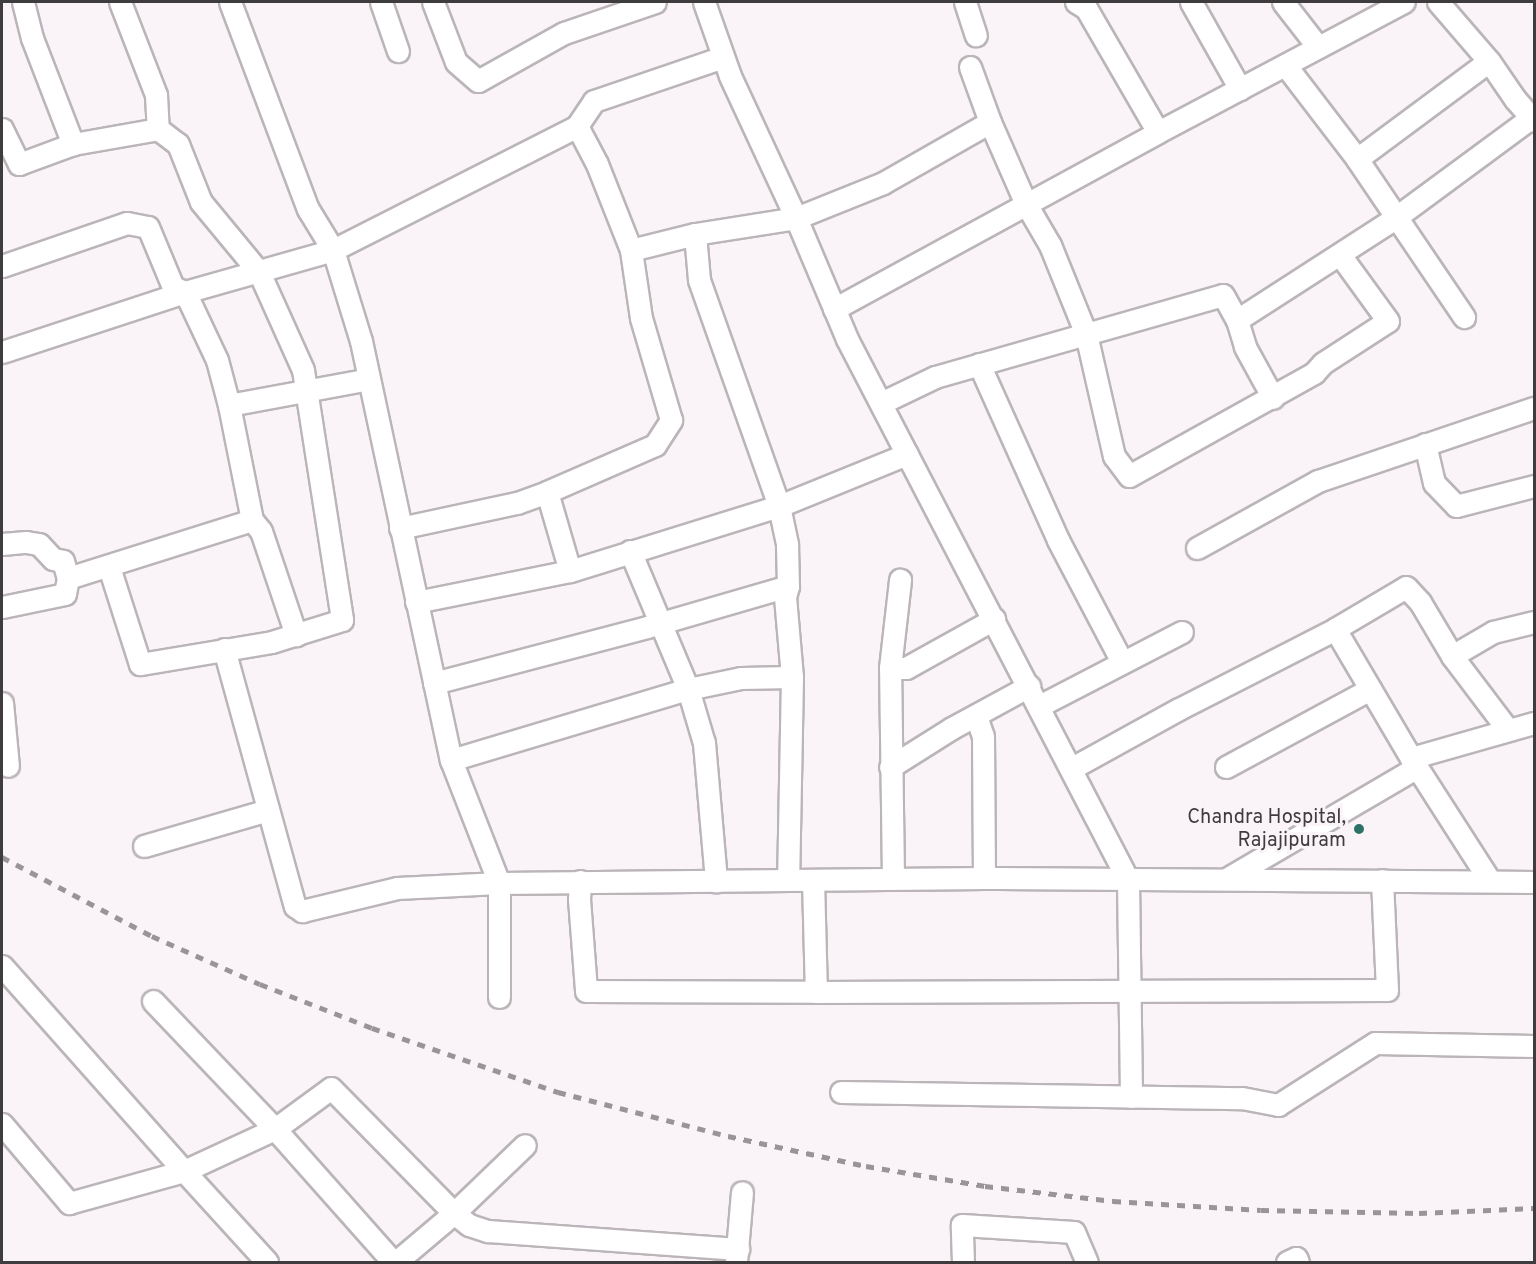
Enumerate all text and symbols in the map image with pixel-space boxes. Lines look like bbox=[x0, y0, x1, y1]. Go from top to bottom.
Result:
place label: Chandra Hospital, Rajajipuram bbox=[1187, 806, 1346, 853]
marker: Chandra Hospital, Rajajipuram bbox=[1350, 820, 1368, 838]

